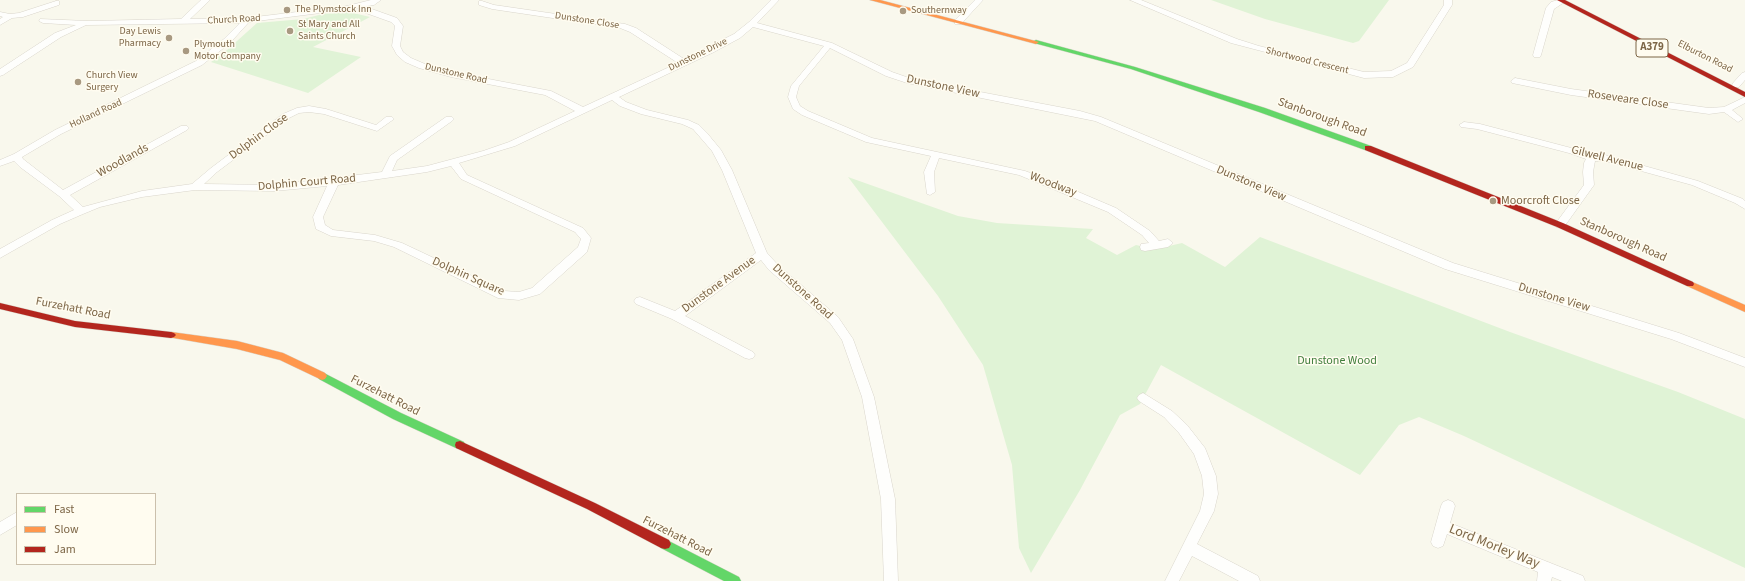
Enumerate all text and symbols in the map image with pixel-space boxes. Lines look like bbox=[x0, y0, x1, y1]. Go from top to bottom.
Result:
place label: The Plymstock Inn bbox=[295, 4, 372, 16]
marker: The Plymstock Inn bbox=[282, 5, 292, 15]
place label: Southernway bbox=[911, 5, 967, 17]
marker: Southernway bbox=[898, 6, 908, 16]
street label: Dunstone Close bbox=[554, 10, 620, 32]
street label: Church Road bbox=[207, 13, 261, 27]
place label: St Mary and All Saints Church bbox=[298, 19, 360, 42]
place label: Day Lewis Pharmacy bbox=[119, 26, 161, 50]
marker: St Mary and All Saints Church bbox=[285, 26, 295, 36]
marker: Day Lewis Pharmacy bbox=[164, 33, 174, 43]
street label: Dunstone Drive bbox=[667, 36, 729, 74]
street label: Elburton Road bbox=[1676, 38, 1734, 76]
place label: Plymouth Motor Company bbox=[194, 39, 261, 62]
road number: A379 bbox=[1636, 39, 1668, 57]
street label: Shortwood Crescent bbox=[1264, 45, 1350, 77]
marker: Plymouth Motor Company bbox=[181, 46, 191, 56]
street label: Dunstone Road bbox=[424, 61, 488, 87]
place label: Church View Surgery bbox=[86, 70, 138, 94]
street label: Dunstone View bbox=[905, 72, 981, 102]
marker: Church View Surgery bbox=[73, 77, 83, 87]
street label: Roseveare Close bbox=[1587, 87, 1669, 113]
street label: Stanborough Road bbox=[1276, 95, 1368, 141]
street label: Holland Road bbox=[68, 97, 124, 131]
street label: Dolphin Close bbox=[227, 111, 291, 163]
street label: Woodlands bbox=[95, 141, 151, 181]
street label: Gilwell Avenue bbox=[1570, 143, 1644, 175]
street label: Dunstone View bbox=[1214, 163, 1288, 205]
street label: Woodway bbox=[1027, 169, 1079, 201]
street label: Dolphin Court Road bbox=[257, 172, 357, 194]
place label: Moorcroft Close bbox=[1501, 194, 1580, 208]
marker: Moorcroft Close bbox=[1488, 196, 1498, 206]
street label: Stanborough Road bbox=[1577, 214, 1669, 266]
street label: Dunstone Avenue bbox=[679, 253, 759, 317]
street label: Dolphin Square bbox=[430, 255, 506, 299]
street label: Dunstone Road bbox=[769, 261, 835, 323]
street label: Dunstone View bbox=[1516, 280, 1592, 316]
street label: Furzehatt Road bbox=[34, 295, 112, 323]
park label: Dunstone Wood bbox=[1297, 354, 1377, 368]
street label: Furzehatt Road bbox=[348, 372, 422, 420]
legend bbox=[16, 493, 156, 565]
text: Fast bbox=[54, 501, 74, 518]
street label: Furzehatt Road bbox=[640, 513, 714, 561]
text: Slow bbox=[54, 521, 79, 538]
street label: Lord Morley Way bbox=[1446, 521, 1542, 573]
text: Jam bbox=[54, 541, 76, 558]

